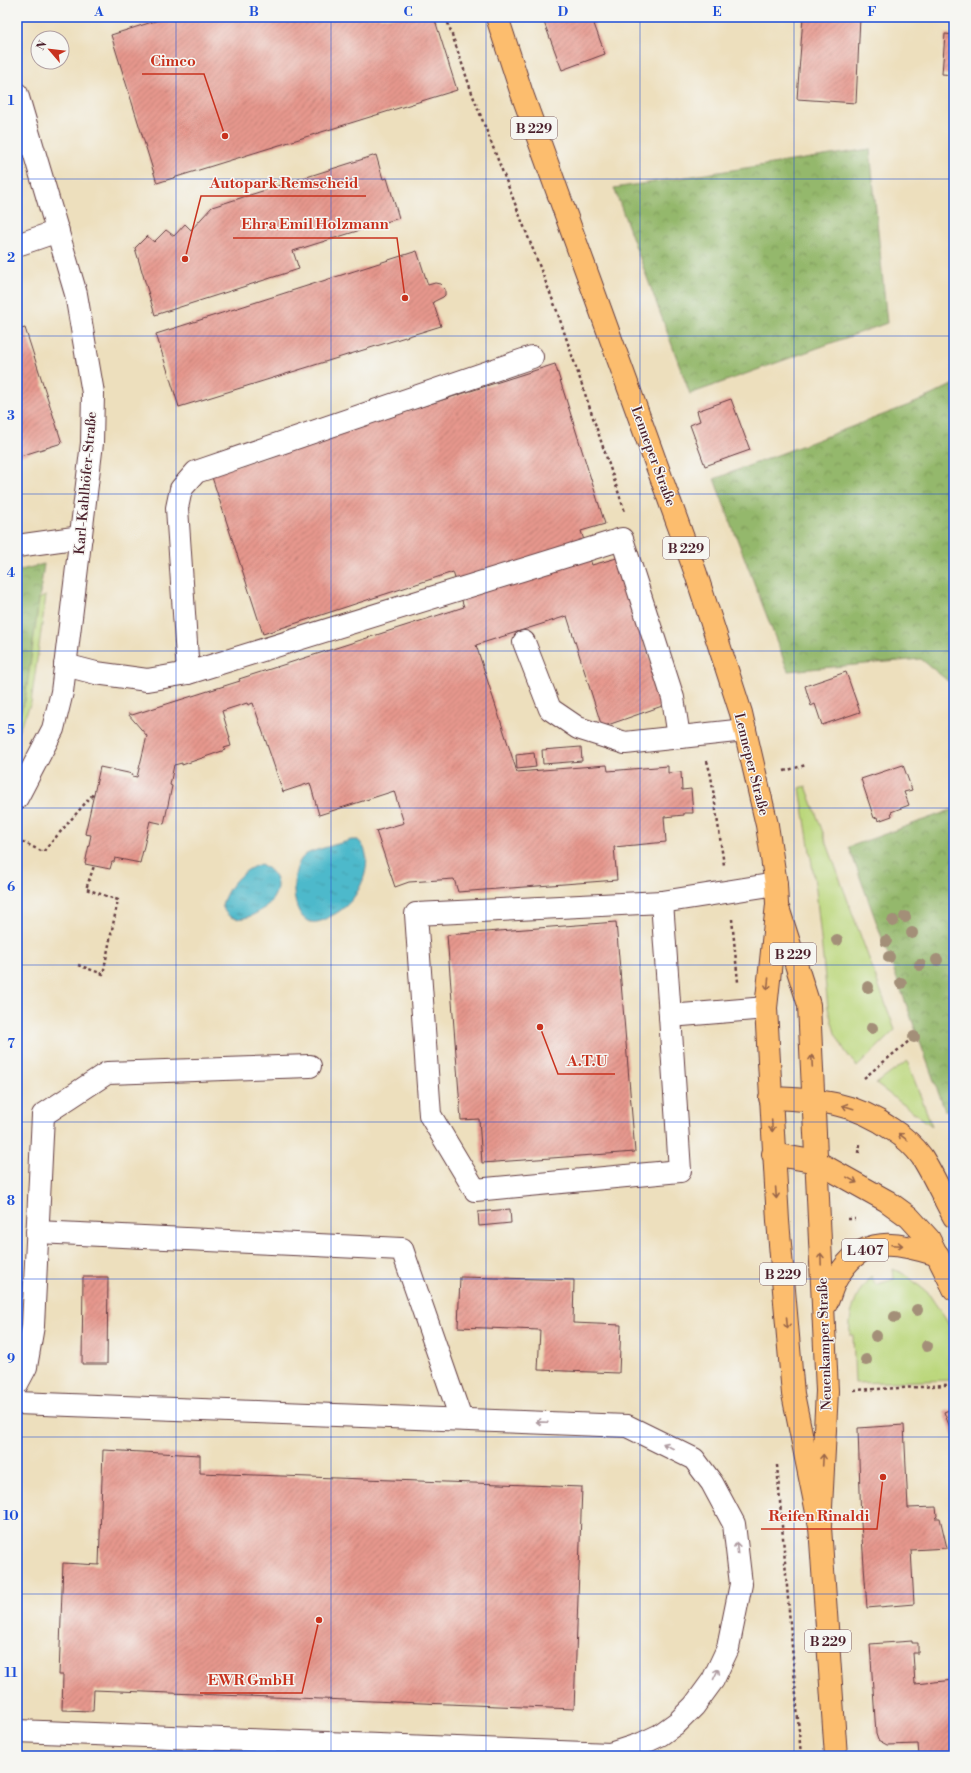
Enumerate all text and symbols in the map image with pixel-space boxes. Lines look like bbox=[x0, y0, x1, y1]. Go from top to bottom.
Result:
text: A bbox=[93, 4, 104, 20]
text: B bbox=[249, 4, 259, 20]
text: C bbox=[403, 4, 413, 20]
text: D bbox=[558, 4, 568, 20]
text: E bbox=[712, 4, 722, 20]
text: F bbox=[867, 4, 877, 20]
north arrow bbox=[30, 30, 70, 70]
text: N bbox=[34, 38, 50, 53]
callout: Cimco bbox=[142, 47, 204, 74]
text: Cimco bbox=[150, 52, 196, 71]
text: 1 bbox=[8, 93, 15, 109]
road number: B 229 bbox=[511, 117, 557, 139]
callout: Autopark Remscheid bbox=[201, 169, 366, 196]
text: Autopark Remscheid bbox=[208, 174, 359, 193]
callout: Ehra Emil Holzmann bbox=[233, 211, 397, 238]
text: Ehra Emil Holzmann bbox=[241, 215, 389, 234]
text: 2 bbox=[7, 250, 15, 266]
street label: Lenneper Straße bbox=[627, 404, 680, 509]
text: 3 bbox=[7, 408, 15, 424]
street label: Karl-Kahlhöfer-Straße bbox=[71, 411, 101, 555]
road number: B 229 bbox=[663, 537, 709, 559]
text: 4 bbox=[7, 565, 16, 581]
street label: Lenneper Straße bbox=[730, 711, 772, 817]
text: 5 bbox=[7, 722, 15, 738]
text: 6 bbox=[7, 879, 15, 895]
road number: B 229 bbox=[770, 943, 816, 965]
one-way arrow bbox=[764, 977, 772, 990]
text: 7 bbox=[7, 1036, 15, 1052]
callout: A.T.U bbox=[558, 1047, 615, 1074]
text: A.T.U bbox=[566, 1052, 608, 1071]
one-way arrow bbox=[808, 1055, 815, 1068]
one-way arrow bbox=[842, 1103, 855, 1110]
one-way arrow bbox=[768, 1119, 775, 1132]
one-way arrow bbox=[897, 1132, 908, 1141]
one-way arrow bbox=[846, 1177, 858, 1185]
one-way arrow bbox=[772, 1186, 779, 1199]
text: 8 bbox=[7, 1193, 15, 1209]
road number: L 407 bbox=[842, 1239, 888, 1261]
one-way arrow bbox=[890, 1241, 903, 1249]
one-way arrow bbox=[817, 1253, 825, 1266]
road number: B 229 bbox=[760, 1263, 806, 1285]
street label: Neuenkamper Straße bbox=[814, 1277, 836, 1411]
one-way arrow bbox=[783, 1316, 790, 1329]
text: 9 bbox=[7, 1351, 15, 1367]
one-way arrow bbox=[536, 1419, 549, 1426]
one-way arrow bbox=[662, 1442, 674, 1449]
one-way arrow bbox=[820, 1454, 827, 1467]
callout: Reifen Rinaldi bbox=[761, 1502, 877, 1529]
text: Reifen Rinaldi bbox=[769, 1507, 870, 1526]
text: 10 bbox=[3, 1508, 19, 1524]
one-way arrow bbox=[733, 1542, 741, 1555]
road number: B 229 bbox=[805, 1630, 851, 1652]
text: 11 bbox=[5, 1665, 18, 1681]
callout: EWR GmbH bbox=[200, 1666, 302, 1693]
one-way arrow bbox=[713, 1668, 720, 1680]
text: EWR GmbH bbox=[208, 1671, 295, 1690]

